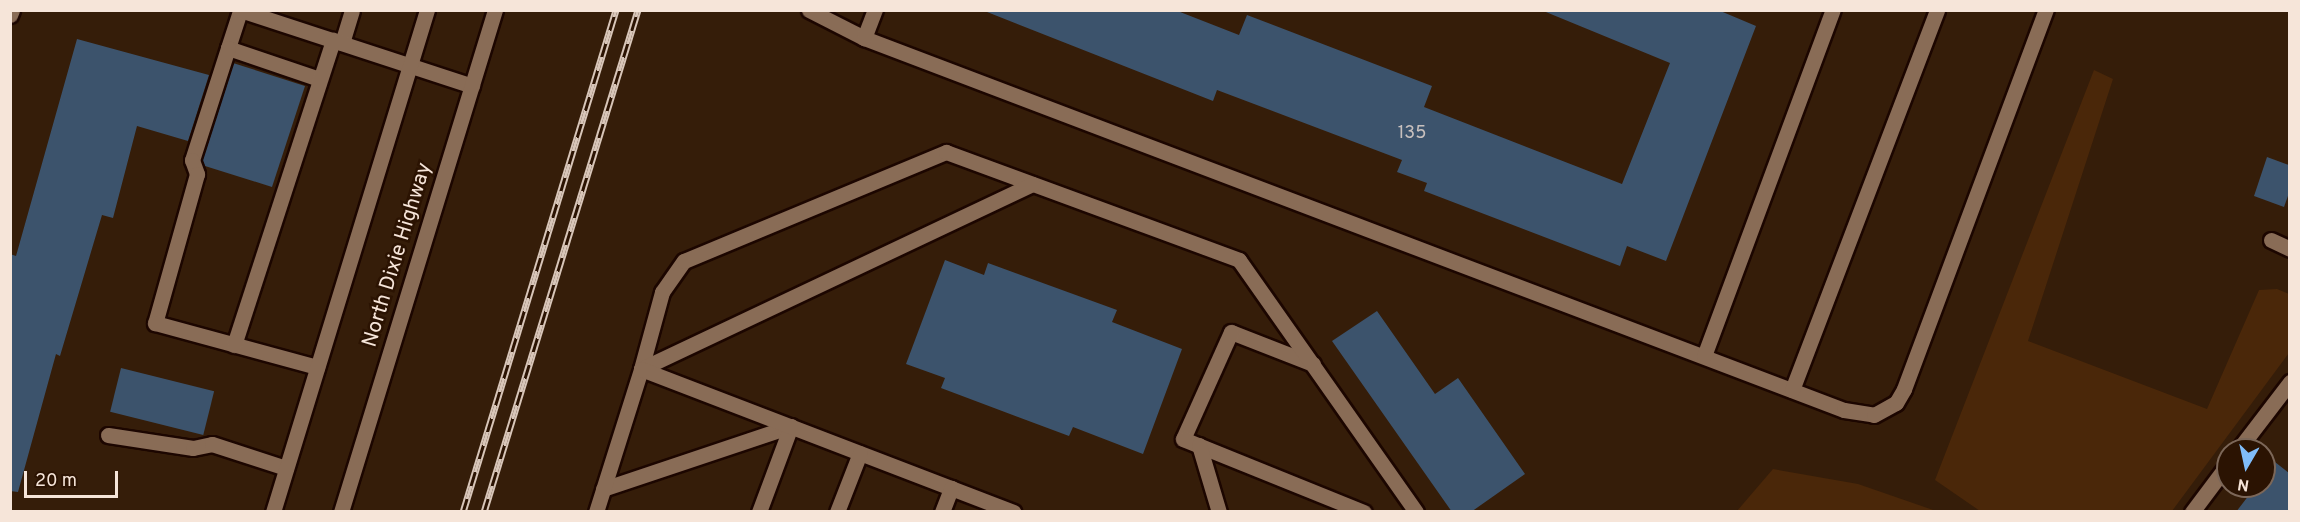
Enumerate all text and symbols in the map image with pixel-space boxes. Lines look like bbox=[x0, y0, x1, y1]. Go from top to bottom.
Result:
house number: 135 bbox=[1398, 123, 1426, 145]
street label: North Dixie Highway bbox=[358, 160, 438, 350]
north arrow bbox=[2216, 438, 2276, 498]
scale bar bbox=[27, 459, 122, 497]
text: 20 m bbox=[35, 470, 77, 493]
text: N bbox=[2236, 473, 2251, 495]

